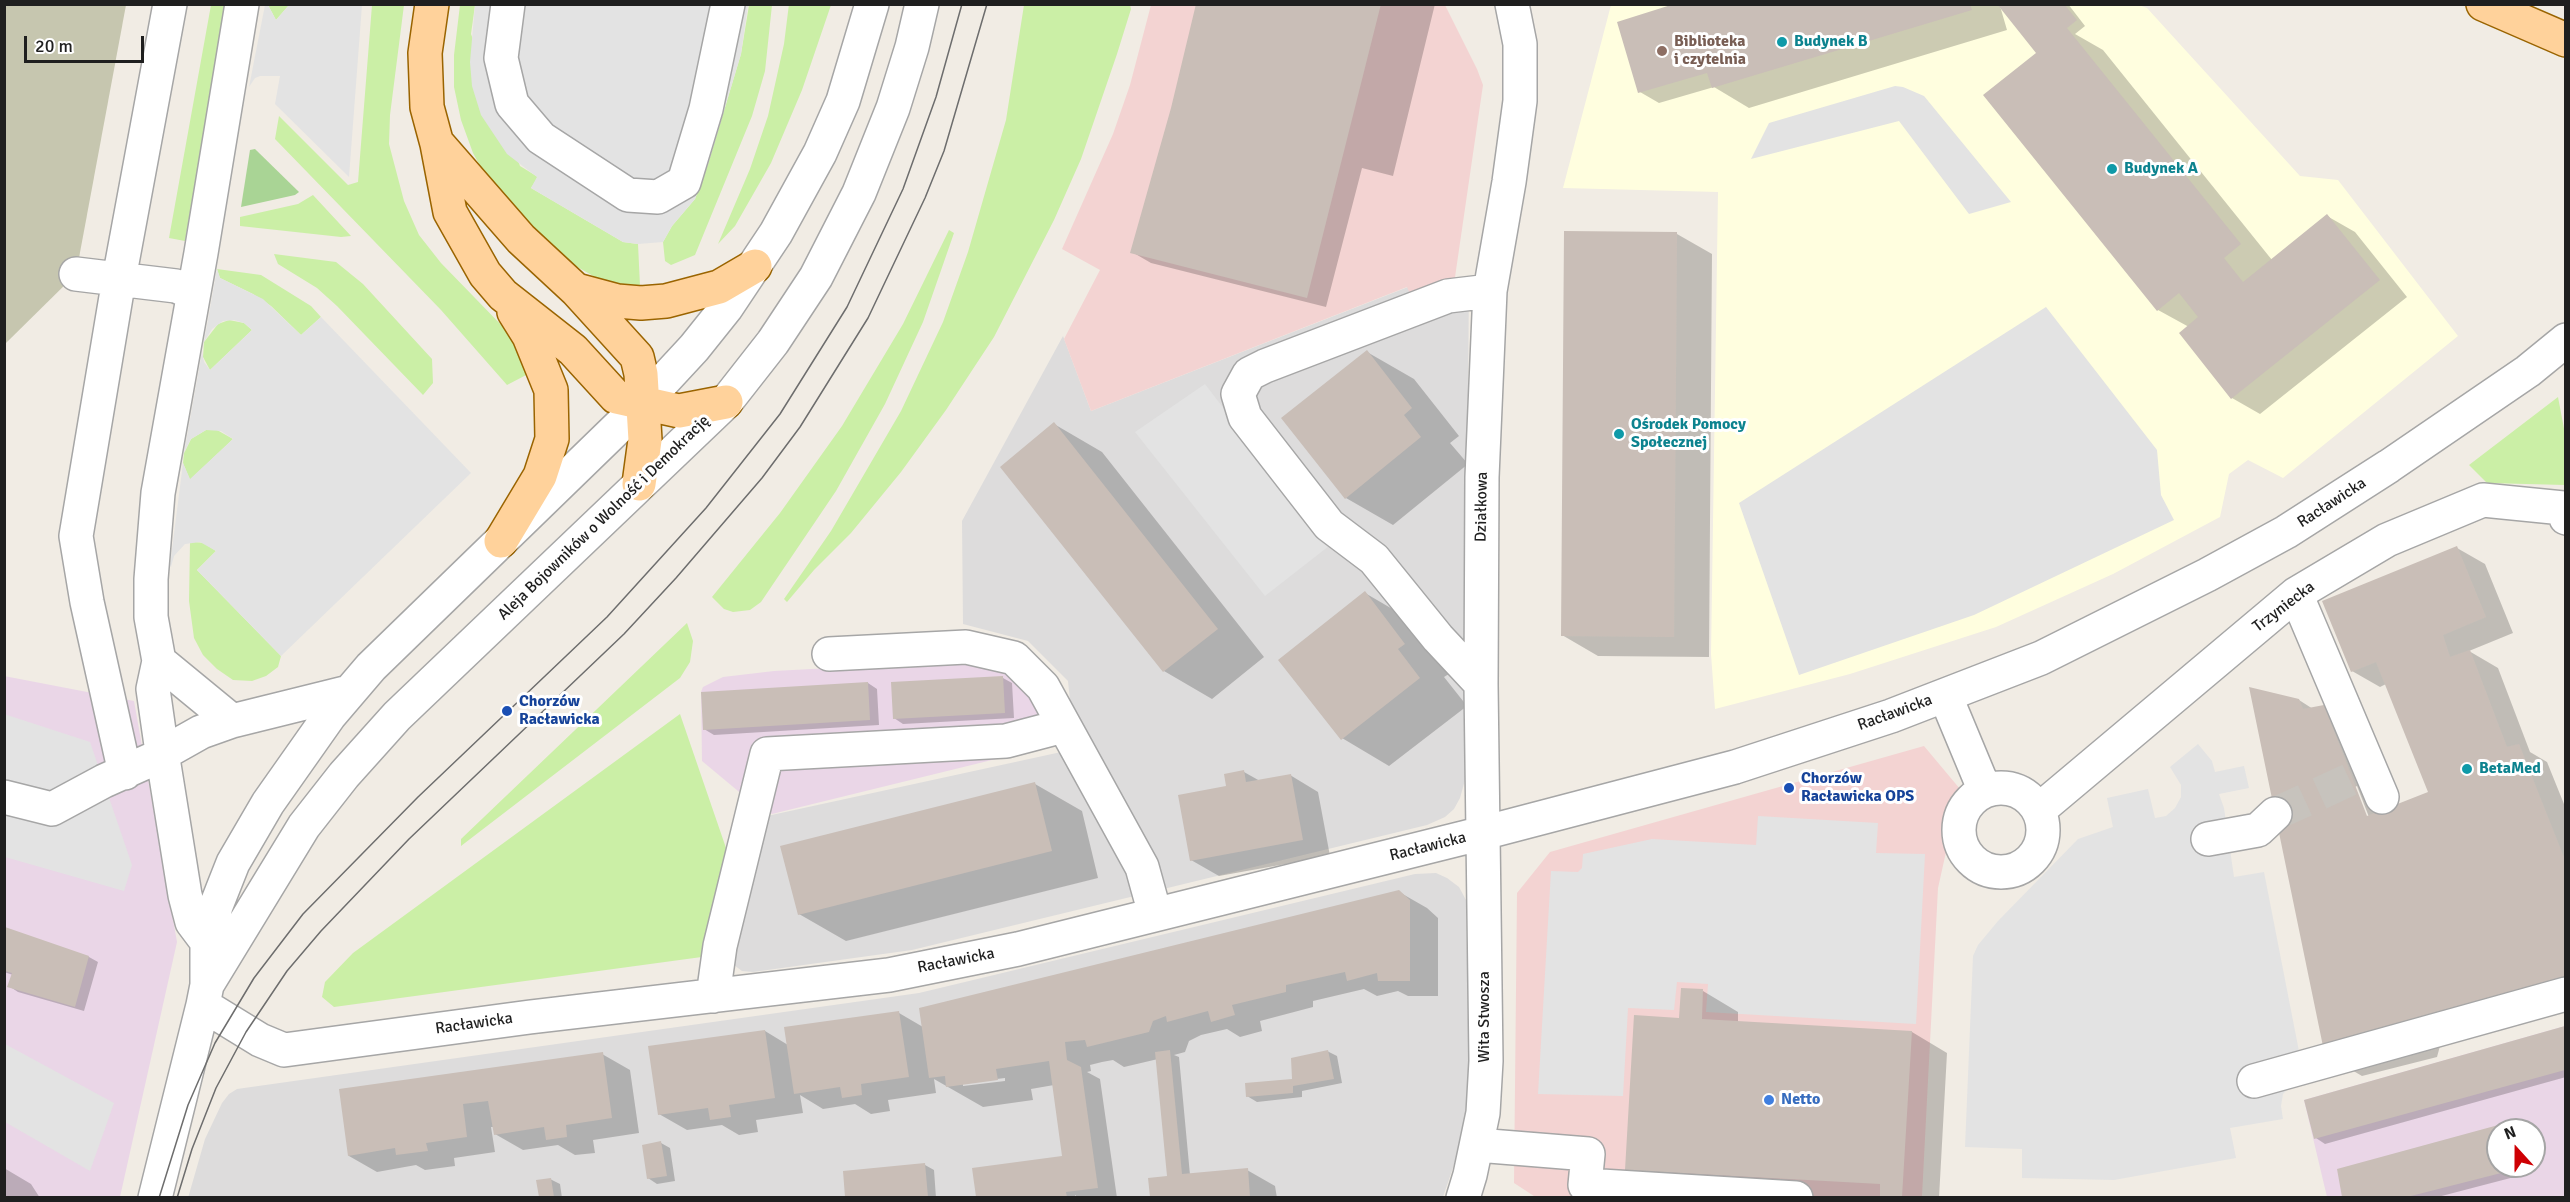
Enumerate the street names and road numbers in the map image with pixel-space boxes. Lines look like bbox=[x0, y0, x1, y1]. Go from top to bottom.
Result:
street label: Aleja Bojowników o Wolność i Demokrację bbox=[494, 412, 714, 624]
street label: Działkowa bbox=[1472, 472, 1492, 542]
street label: Racławicka bbox=[2294, 474, 2370, 532]
street label: Trzyniecka bbox=[2249, 578, 2319, 636]
street label: Racławicka bbox=[1855, 691, 1935, 735]
street label: Racławicka bbox=[1388, 828, 1468, 866]
street label: Racławicka bbox=[916, 944, 996, 978]
street label: Wita Stwosza bbox=[1475, 971, 1495, 1063]
street label: Racławicka bbox=[434, 1009, 514, 1039]

